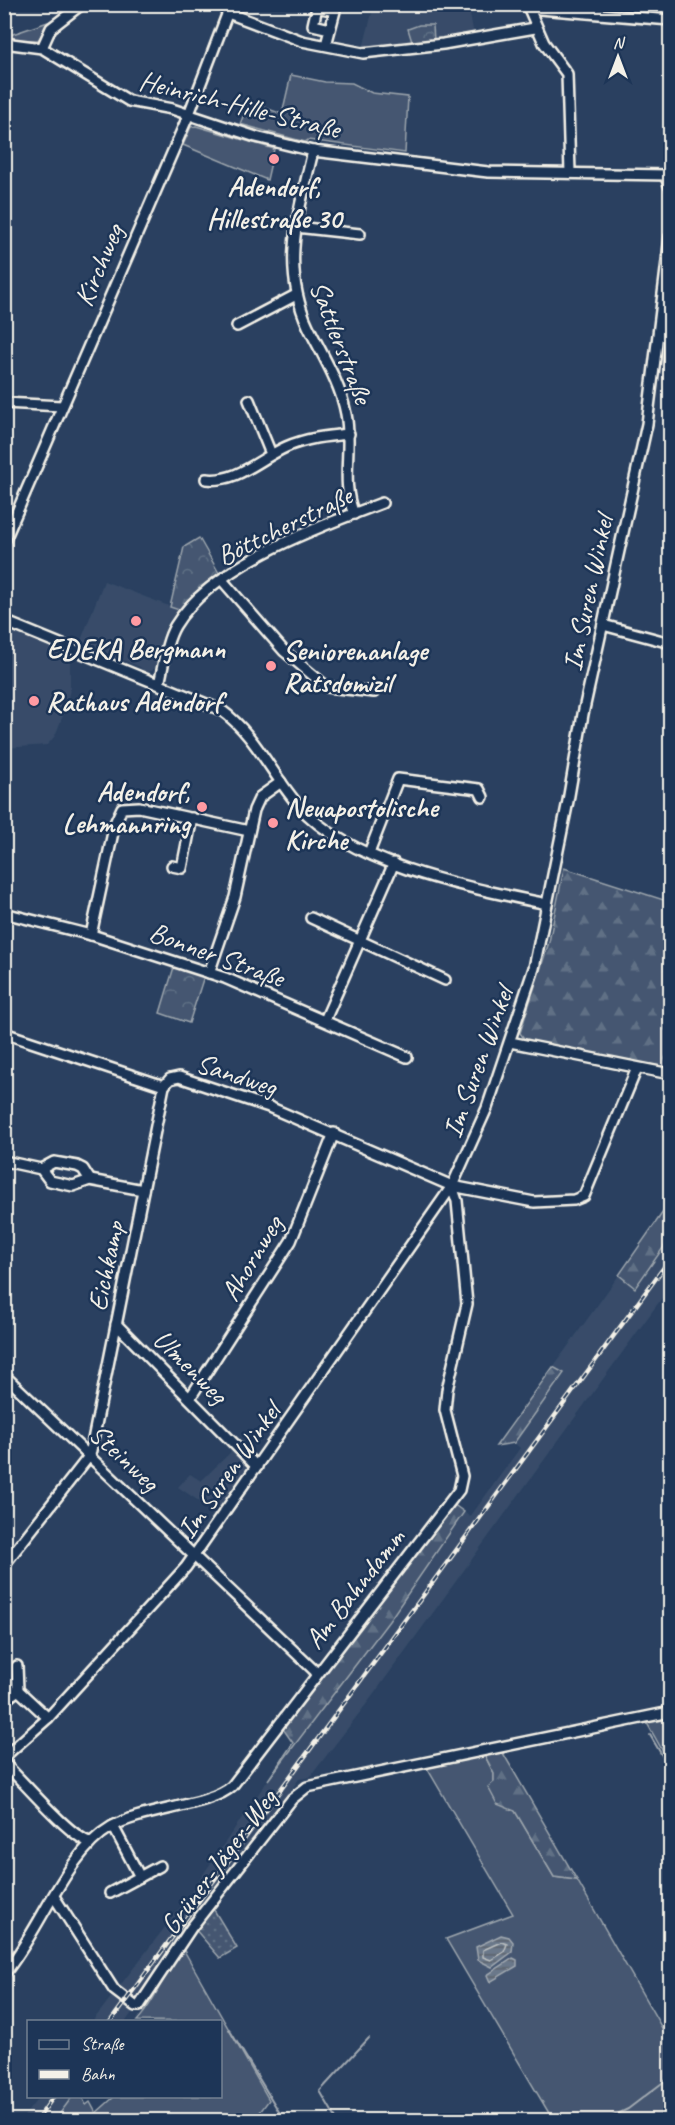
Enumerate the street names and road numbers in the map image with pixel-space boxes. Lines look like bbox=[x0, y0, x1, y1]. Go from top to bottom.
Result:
street label: Heinrich-Hille-Straße bbox=[136, 63, 346, 147]
street label: Kirchweg bbox=[66, 217, 132, 311]
street label: Sattlerstraße bbox=[302, 276, 382, 410]
street label: Böttcherstraße bbox=[211, 477, 359, 573]
street label: Im Suren Winkel bbox=[554, 507, 622, 674]
street label: Bonner Straße bbox=[145, 914, 291, 996]
street label: Im Suren Winkel bbox=[434, 977, 523, 1142]
street label: Sandweg bbox=[192, 1045, 283, 1104]
street label: Ahornweg bbox=[212, 1208, 291, 1307]
street label: Eichkamp bbox=[79, 1217, 132, 1314]
street label: Ulmenweg bbox=[146, 1322, 237, 1413]
street label: Im Suren Winkel bbox=[169, 1391, 291, 1545]
street label: Steinweg bbox=[82, 1416, 168, 1499]
street label: Am Bahndamm bbox=[296, 1520, 413, 1656]
street label: Grüner-Jäger-Weg bbox=[152, 1781, 285, 1941]

